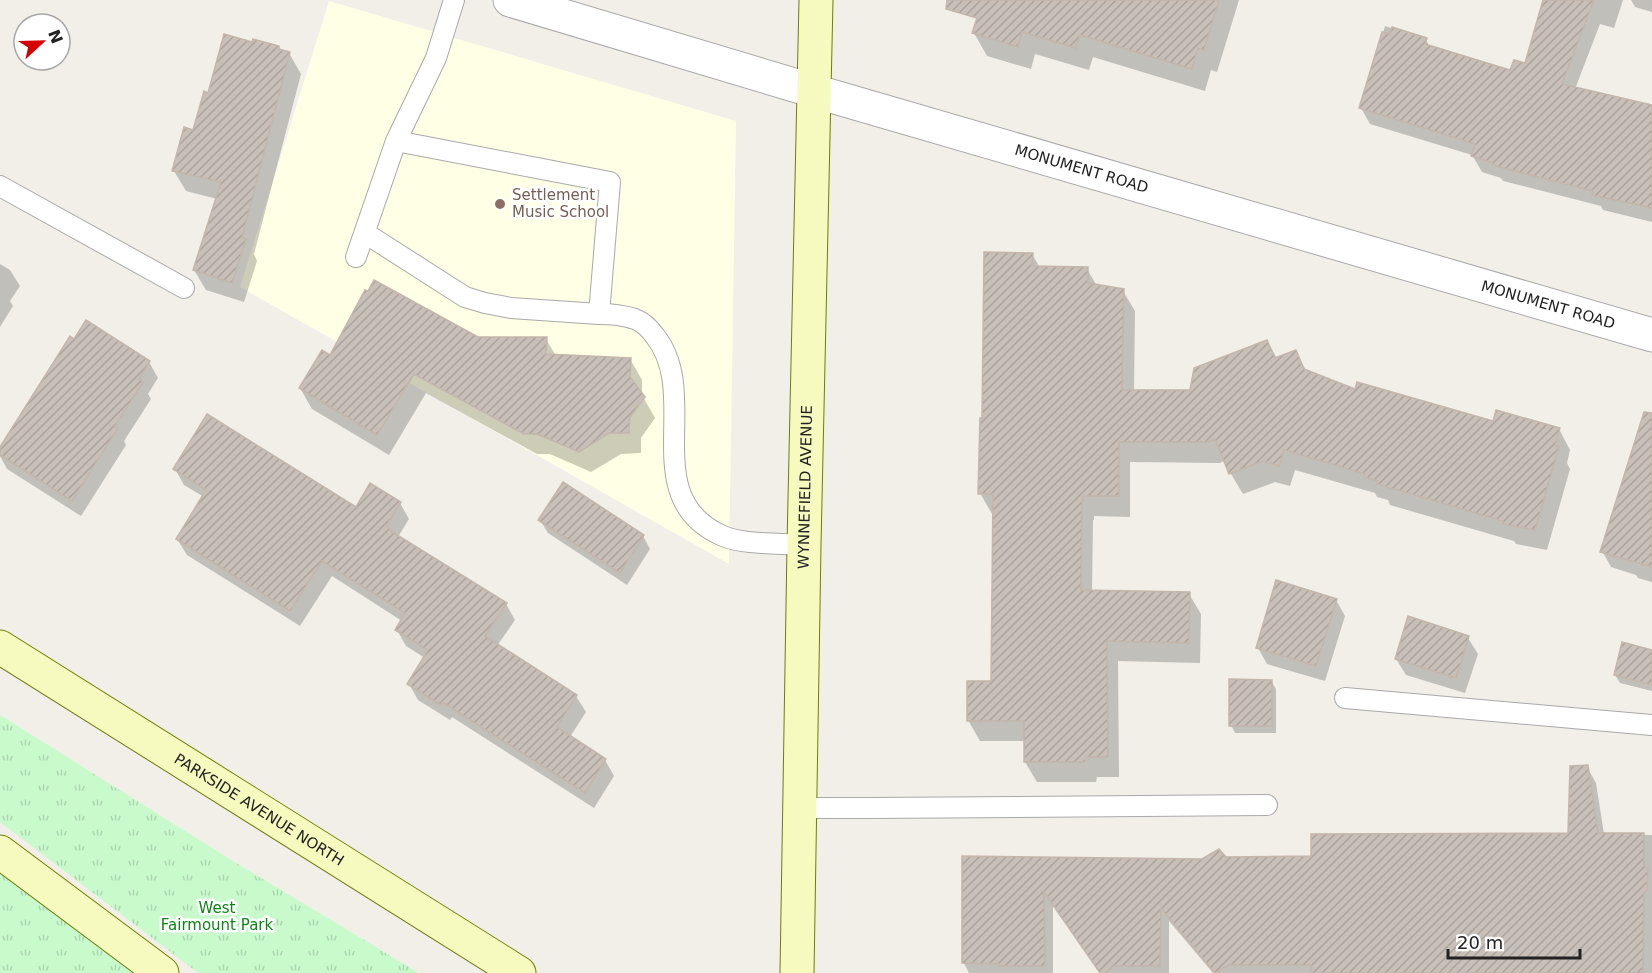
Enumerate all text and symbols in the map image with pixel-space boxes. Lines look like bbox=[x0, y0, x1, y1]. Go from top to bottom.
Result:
north arrow bbox=[12, 12, 72, 72]
text: N bbox=[44, 27, 67, 46]
street label: MONUMENT ROAD bbox=[1013, 141, 1151, 197]
place label: Settlement Music School bbox=[512, 186, 609, 221]
marker: Settlement Music School bbox=[493, 197, 507, 211]
street label: MONUMENT ROAD bbox=[1479, 277, 1617, 333]
street label: WYNNEFIELD AVENUE bbox=[795, 405, 816, 569]
street label: PARKSIDE AVENUE NORTH bbox=[171, 750, 347, 870]
park label: West Fairmount Park bbox=[161, 899, 274, 934]
scale bar bbox=[1448, 922, 1580, 960]
text: 20 m bbox=[1457, 932, 1503, 953]

